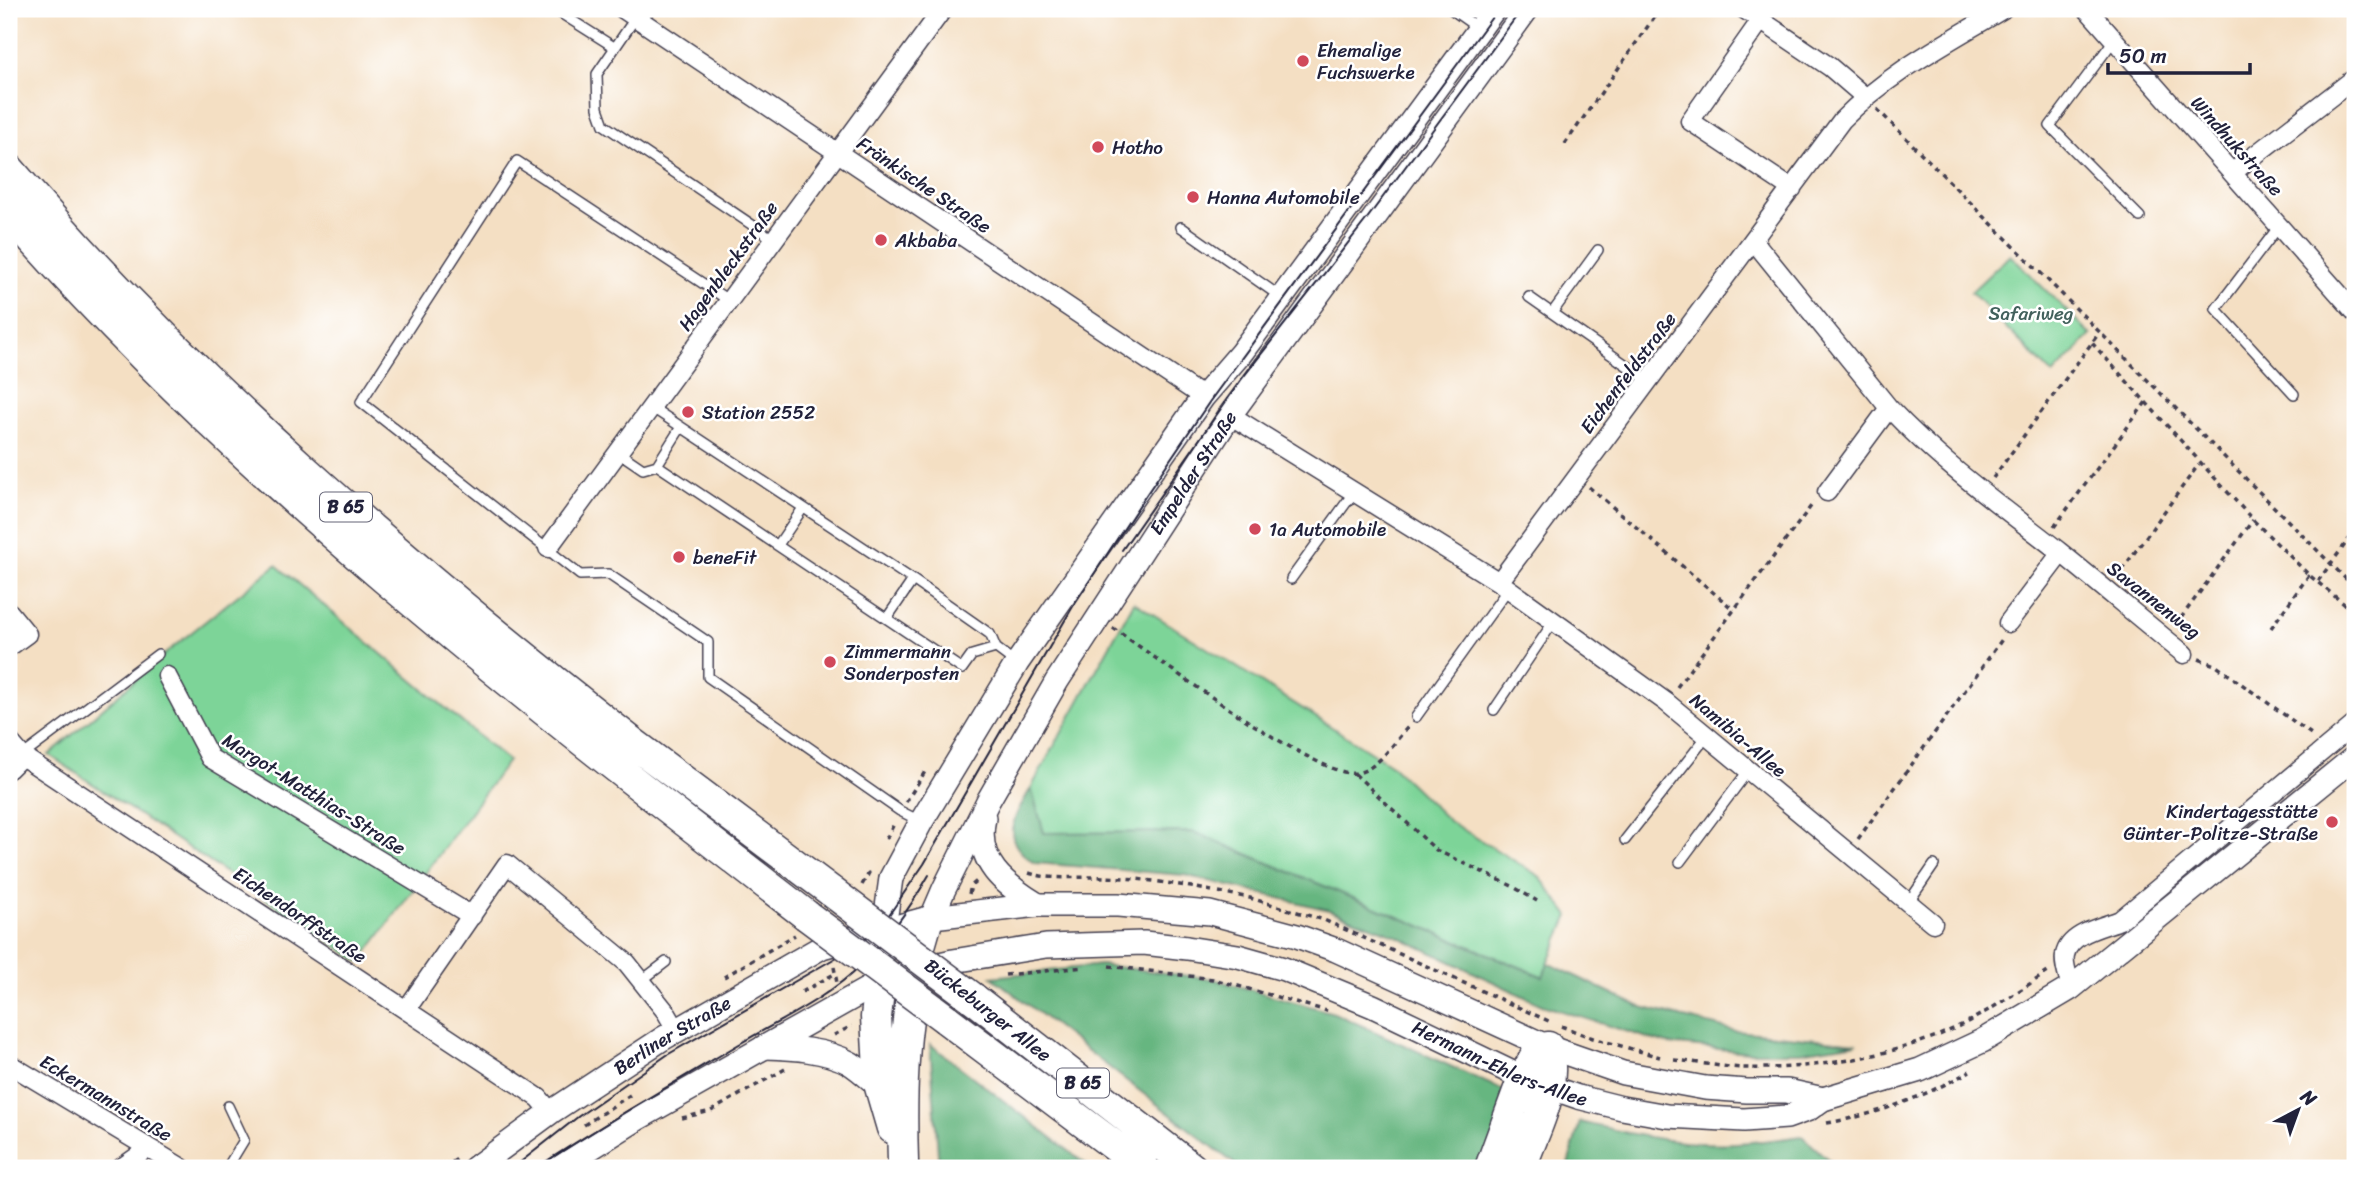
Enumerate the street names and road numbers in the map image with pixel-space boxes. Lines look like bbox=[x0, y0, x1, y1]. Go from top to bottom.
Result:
street label: Windhukstraße bbox=[2182, 88, 2292, 204]
street label: Fränkische Straße bbox=[850, 128, 998, 243]
street label: Hagenbleckstraße bbox=[669, 194, 787, 338]
street label: Eichenfeldstraße bbox=[1571, 305, 1685, 441]
street label: Empelder Straße bbox=[1140, 404, 1245, 541]
road number: B 65 bbox=[320, 492, 372, 522]
street label: Savannenweg bbox=[2100, 552, 2208, 648]
street label: Namibia-Allee bbox=[1682, 684, 1794, 786]
street label: Margot-Matthias-Straße bbox=[216, 724, 413, 864]
street label: Eichendorffstraße bbox=[226, 858, 374, 972]
street label: Bückeburger Allee bbox=[917, 950, 1059, 1071]
street label: Berliner Straße bbox=[606, 986, 737, 1083]
street label: Hermann-Ehlers-Allee bbox=[1407, 1011, 1591, 1115]
street label: Eckermannstraße bbox=[33, 1045, 179, 1151]
road number: B 65 bbox=[1057, 1068, 1109, 1098]

